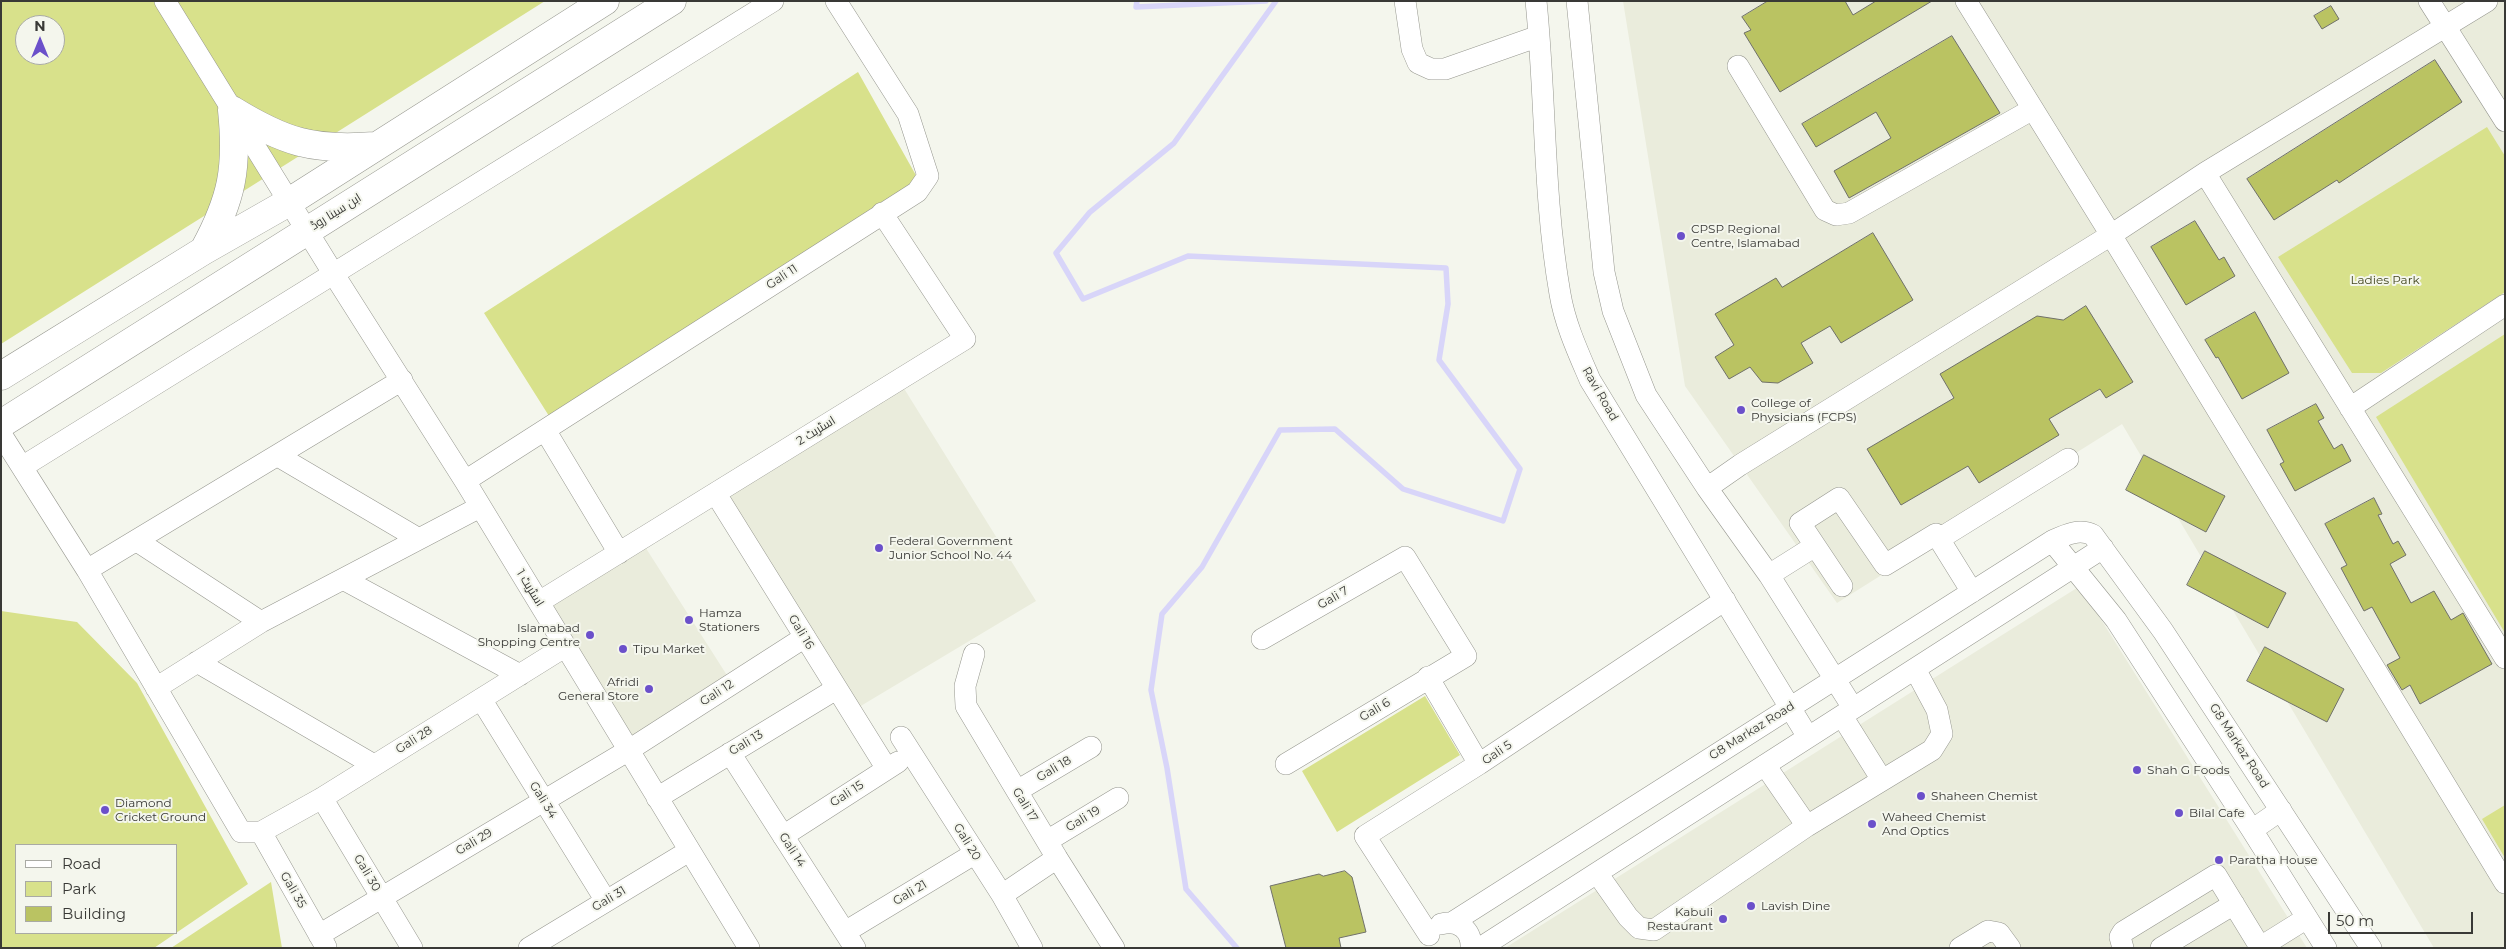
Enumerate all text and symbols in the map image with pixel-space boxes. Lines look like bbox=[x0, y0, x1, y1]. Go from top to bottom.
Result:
north arrow bbox=[15, 15, 65, 65]
text: N bbox=[34, 17, 46, 35]
street label: ابن سینا روڈ bbox=[308, 191, 364, 233]
place label: CPSP Regional Centre, Islamabad bbox=[1691, 222, 1800, 250]
marker: CPSP Regional Centre, Islamabad bbox=[1675, 230, 1687, 242]
street label: Gali 11 bbox=[764, 262, 800, 292]
park label: Ladies Park bbox=[2350, 273, 2420, 287]
street label: Ravi Road bbox=[1579, 364, 1621, 424]
place label: College of Physicians (FCPS) bbox=[1751, 396, 1857, 424]
marker: College of Physicians (FCPS) bbox=[1735, 404, 1747, 416]
street label: اسٹریٹ 2 bbox=[794, 413, 838, 449]
place label: Federal Government Junior School No. 44 bbox=[889, 534, 1013, 562]
marker: Federal Government Junior School No. 44 bbox=[873, 542, 885, 554]
street label: اسٹریٹ 1 bbox=[513, 567, 547, 609]
street label: Gali 7 bbox=[1315, 584, 1351, 612]
place label: Hamza Stationers bbox=[699, 606, 760, 634]
street label: Gali 16 bbox=[785, 612, 817, 652]
marker: Hamza Stationers bbox=[683, 614, 695, 626]
place label: Islamabad Shopping Centre bbox=[478, 621, 580, 649]
marker: Islamabad Shopping Centre bbox=[584, 629, 596, 641]
place label: Tipu Market bbox=[633, 642, 705, 656]
marker: Tipu Market bbox=[617, 643, 629, 655]
place label: Afridi General Store bbox=[558, 675, 639, 703]
street label: Gali 12 bbox=[698, 677, 736, 709]
marker: Afridi General Store bbox=[643, 683, 655, 695]
street label: Gali 6 bbox=[1357, 695, 1393, 725]
street label: G8 Markaz Road bbox=[1707, 699, 1797, 763]
street label: G8 Markaz Road bbox=[2206, 701, 2272, 791]
street label: Gali 28 bbox=[393, 723, 435, 757]
street label: Gali 13 bbox=[726, 727, 766, 759]
street label: Gali 5 bbox=[1479, 738, 1515, 768]
street label: Gali 18 bbox=[1034, 753, 1074, 785]
place label: Shah G Foods bbox=[2147, 763, 2230, 777]
marker: Shah G Foods bbox=[2131, 764, 2143, 776]
street label: Gali 15 bbox=[828, 778, 866, 810]
street label: Gali 34 bbox=[526, 779, 560, 821]
street label: Gali 17 bbox=[1009, 785, 1041, 825]
place label: Shaheen Chemist bbox=[1931, 789, 2038, 803]
marker: Shaheen Chemist bbox=[1915, 790, 1927, 802]
place label: Diamond Cricket Ground bbox=[115, 796, 206, 824]
street label: Gali 19 bbox=[1063, 803, 1103, 835]
marker: Diamond Cricket Ground bbox=[99, 804, 111, 816]
place label: Bilal Cafe bbox=[2189, 806, 2245, 820]
marker: Bilal Cafe bbox=[2173, 807, 2185, 819]
place label: Waheed Chemist And Optics bbox=[1882, 810, 1986, 838]
marker: Waheed Chemist And Optics bbox=[1866, 818, 1878, 830]
street label: Gali 20 bbox=[950, 821, 984, 863]
street label: Gali 29 bbox=[453, 826, 495, 858]
street label: Gali 14 bbox=[776, 830, 808, 870]
legend bbox=[15, 844, 178, 934]
street label: Gali 30 bbox=[350, 852, 384, 894]
place label: Paratha House bbox=[2229, 853, 2318, 867]
text: Road bbox=[62, 854, 101, 873]
marker: Paratha House bbox=[2213, 854, 2225, 866]
street label: Gali 35 bbox=[277, 869, 309, 911]
street label: Gali 21 bbox=[890, 877, 930, 909]
text: Park bbox=[62, 879, 96, 898]
street label: Gali 31 bbox=[589, 883, 629, 915]
place label: Lavish Dine bbox=[1761, 899, 1830, 913]
marker: Lavish Dine bbox=[1745, 900, 1757, 912]
scale bar bbox=[2331, 902, 2476, 934]
text: Building bbox=[62, 904, 126, 923]
place label: Kabuli Restaurant bbox=[1647, 905, 1713, 933]
text: 50 m bbox=[2336, 911, 2374, 930]
marker: Kabuli Restaurant bbox=[1717, 913, 1729, 925]

